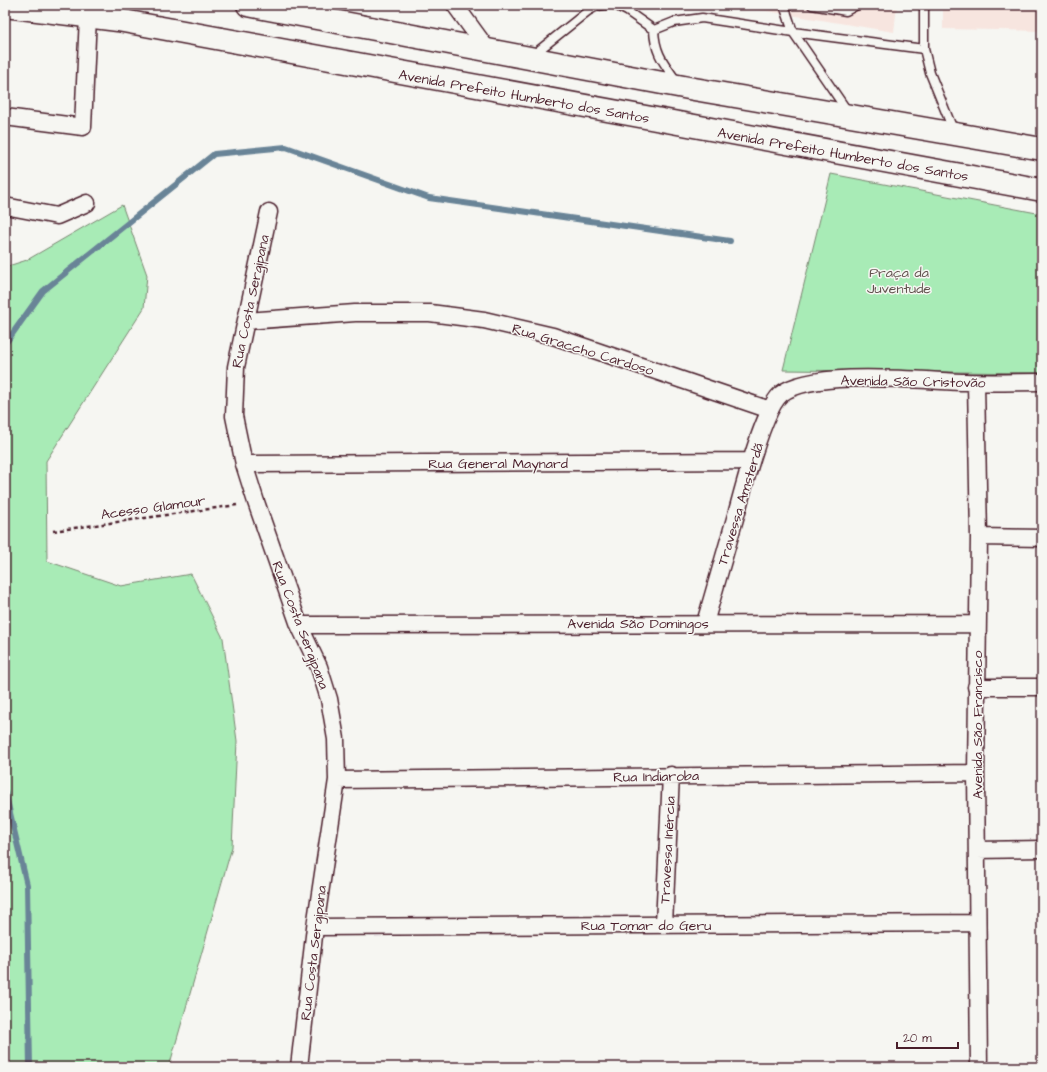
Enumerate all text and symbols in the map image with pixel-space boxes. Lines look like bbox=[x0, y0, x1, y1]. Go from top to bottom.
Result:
street label: Avenida Prefeito Humberto dos Santos bbox=[397, 65, 651, 129]
street label: Avenida Prefeito Humberto dos Santos bbox=[716, 123, 970, 187]
street label: Rua Costa Sergipana bbox=[227, 233, 275, 370]
park label: Praça da Juventude bbox=[867, 263, 931, 299]
street label: Rua Graccho Cardoso bbox=[509, 319, 656, 381]
street label: Avenida São Cristovão bbox=[840, 371, 986, 393]
street label: Travessa Amsterdã bbox=[713, 440, 769, 568]
street label: Rua General Maynard bbox=[428, 454, 568, 474]
street label: Acesso Glamour bbox=[99, 491, 207, 525]
street label: Rua Costa Sergipana bbox=[266, 558, 334, 692]
street label: Avenida São Domingos bbox=[567, 614, 709, 634]
street label: Avenida São Francisco bbox=[968, 651, 988, 799]
street label: Rua Indiaroba bbox=[613, 766, 699, 788]
street label: Travessa Inércia bbox=[655, 796, 681, 904]
street label: Rua Costa Sergipana bbox=[296, 885, 332, 1022]
street label: Rua Tomar do Geru bbox=[581, 916, 711, 936]
scale bar bbox=[897, 1024, 958, 1050]
text: 20 m bbox=[903, 1030, 932, 1047]

